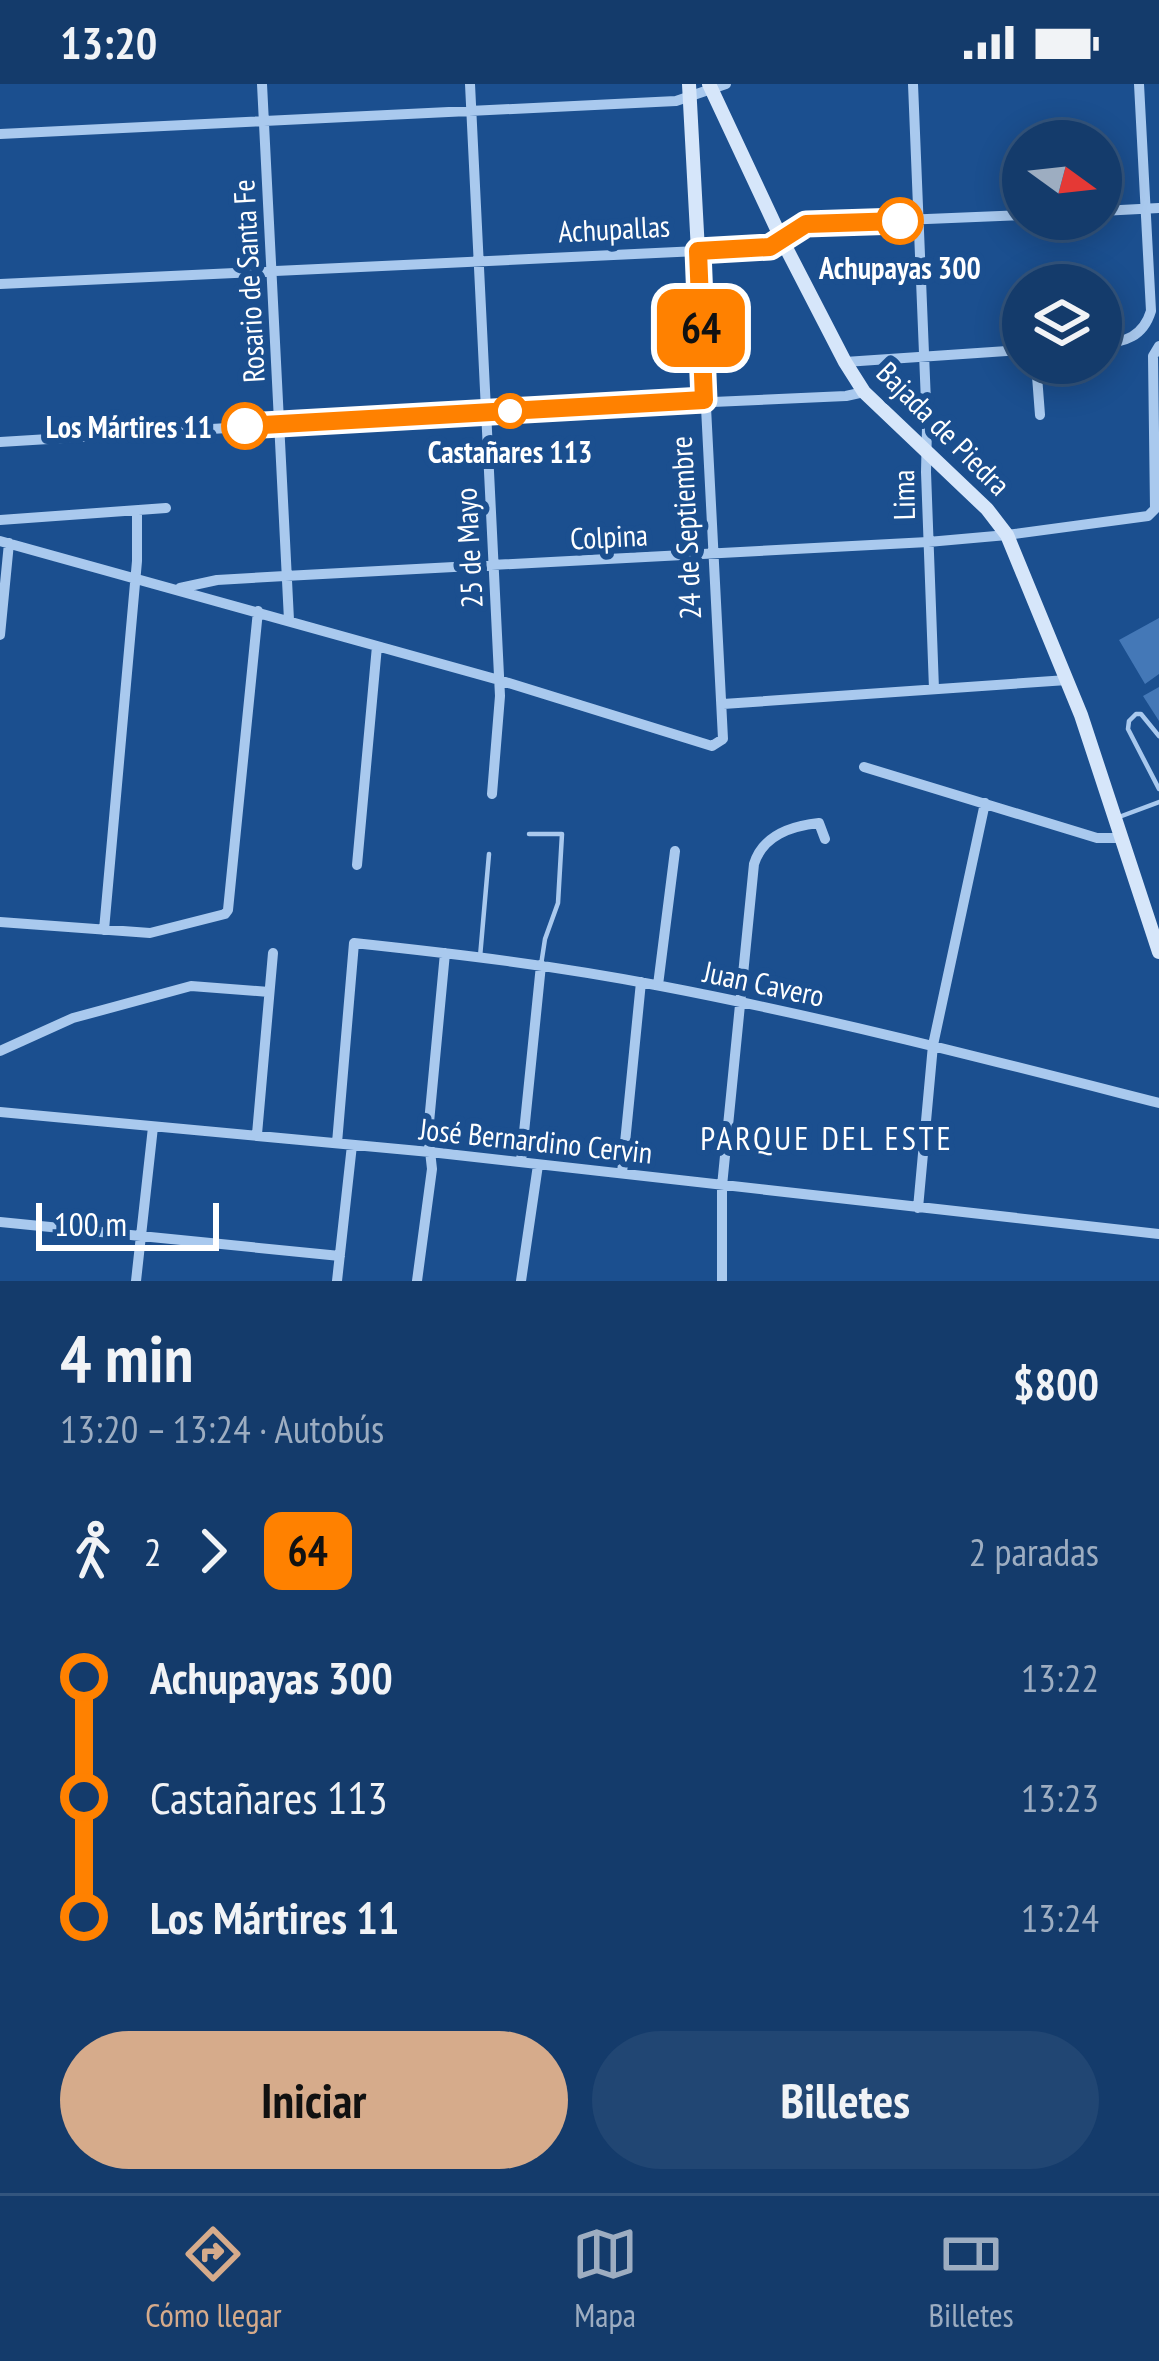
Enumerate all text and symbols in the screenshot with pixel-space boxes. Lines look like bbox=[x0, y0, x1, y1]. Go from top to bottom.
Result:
text: 13:20 bbox=[60, 13, 157, 71]
north arrow bbox=[1002, 120, 1122, 240]
map controls bbox=[1002, 120, 1122, 384]
street label: Rosario de Santa Fe bbox=[223, 178, 273, 384]
marker: Achupayas 300 bbox=[878, 199, 922, 243]
street label: Achupallas bbox=[557, 206, 671, 250]
place label: Achupayas 300 bbox=[818, 248, 981, 287]
button: layers bbox=[1002, 264, 1122, 384]
line badge: 64 bbox=[647, 289, 755, 367]
text: 64 bbox=[681, 300, 721, 355]
street label: Bajada de Piedra bbox=[869, 353, 1019, 503]
marker: Castañares 113 bbox=[494, 395, 526, 427]
marker: Los Mártires 11 bbox=[223, 404, 267, 448]
place label: Los Mártires 11 bbox=[46, 407, 212, 446]
place label: Castañares 113 bbox=[428, 432, 592, 471]
street label: 24 de Septiembre bbox=[661, 435, 709, 621]
street label: Lima bbox=[883, 469, 923, 521]
street label: 25 de Mayo bbox=[445, 487, 491, 609]
street label: Colpina bbox=[569, 514, 649, 558]
street label: Juan Cavero bbox=[699, 951, 828, 1015]
street label: José Bernardino Cervin bbox=[417, 1108, 654, 1172]
district label: PARQUE DEL ESTE bbox=[700, 1116, 954, 1159]
scale bar bbox=[36, 1197, 219, 1250]
text: 100 m bbox=[54, 1202, 127, 1245]
text: 4 min bbox=[60, 1315, 193, 1400]
text: $800 bbox=[1013, 1354, 1099, 1412]
text: 13:20 – 13:24 · Autobús bbox=[60, 1403, 384, 1454]
icon: walk bbox=[60, 1518, 126, 1584]
icon: forward bbox=[180, 1518, 246, 1584]
text: 64 bbox=[288, 1523, 328, 1578]
text: 2 bbox=[144, 1526, 162, 1577]
text: 2 paradas bbox=[969, 1526, 1099, 1577]
text: Achupayas 300 bbox=[150, 1648, 393, 1706]
text: 13:22 bbox=[1021, 1652, 1099, 1703]
text: Castañares 113 bbox=[150, 1768, 388, 1826]
text: 13:23 bbox=[1021, 1772, 1099, 1823]
text: Los Mártires 11 bbox=[150, 1888, 399, 1946]
text: 13:24 bbox=[1021, 1892, 1099, 1943]
button: Iniciar bbox=[60, 2031, 568, 2169]
button: Billetes bbox=[592, 2031, 1099, 2169]
tab: Cómo llegar bbox=[145, 2221, 282, 2336]
tab: Mapa bbox=[572, 2221, 638, 2336]
tab: Billetes bbox=[928, 2221, 1014, 2336]

